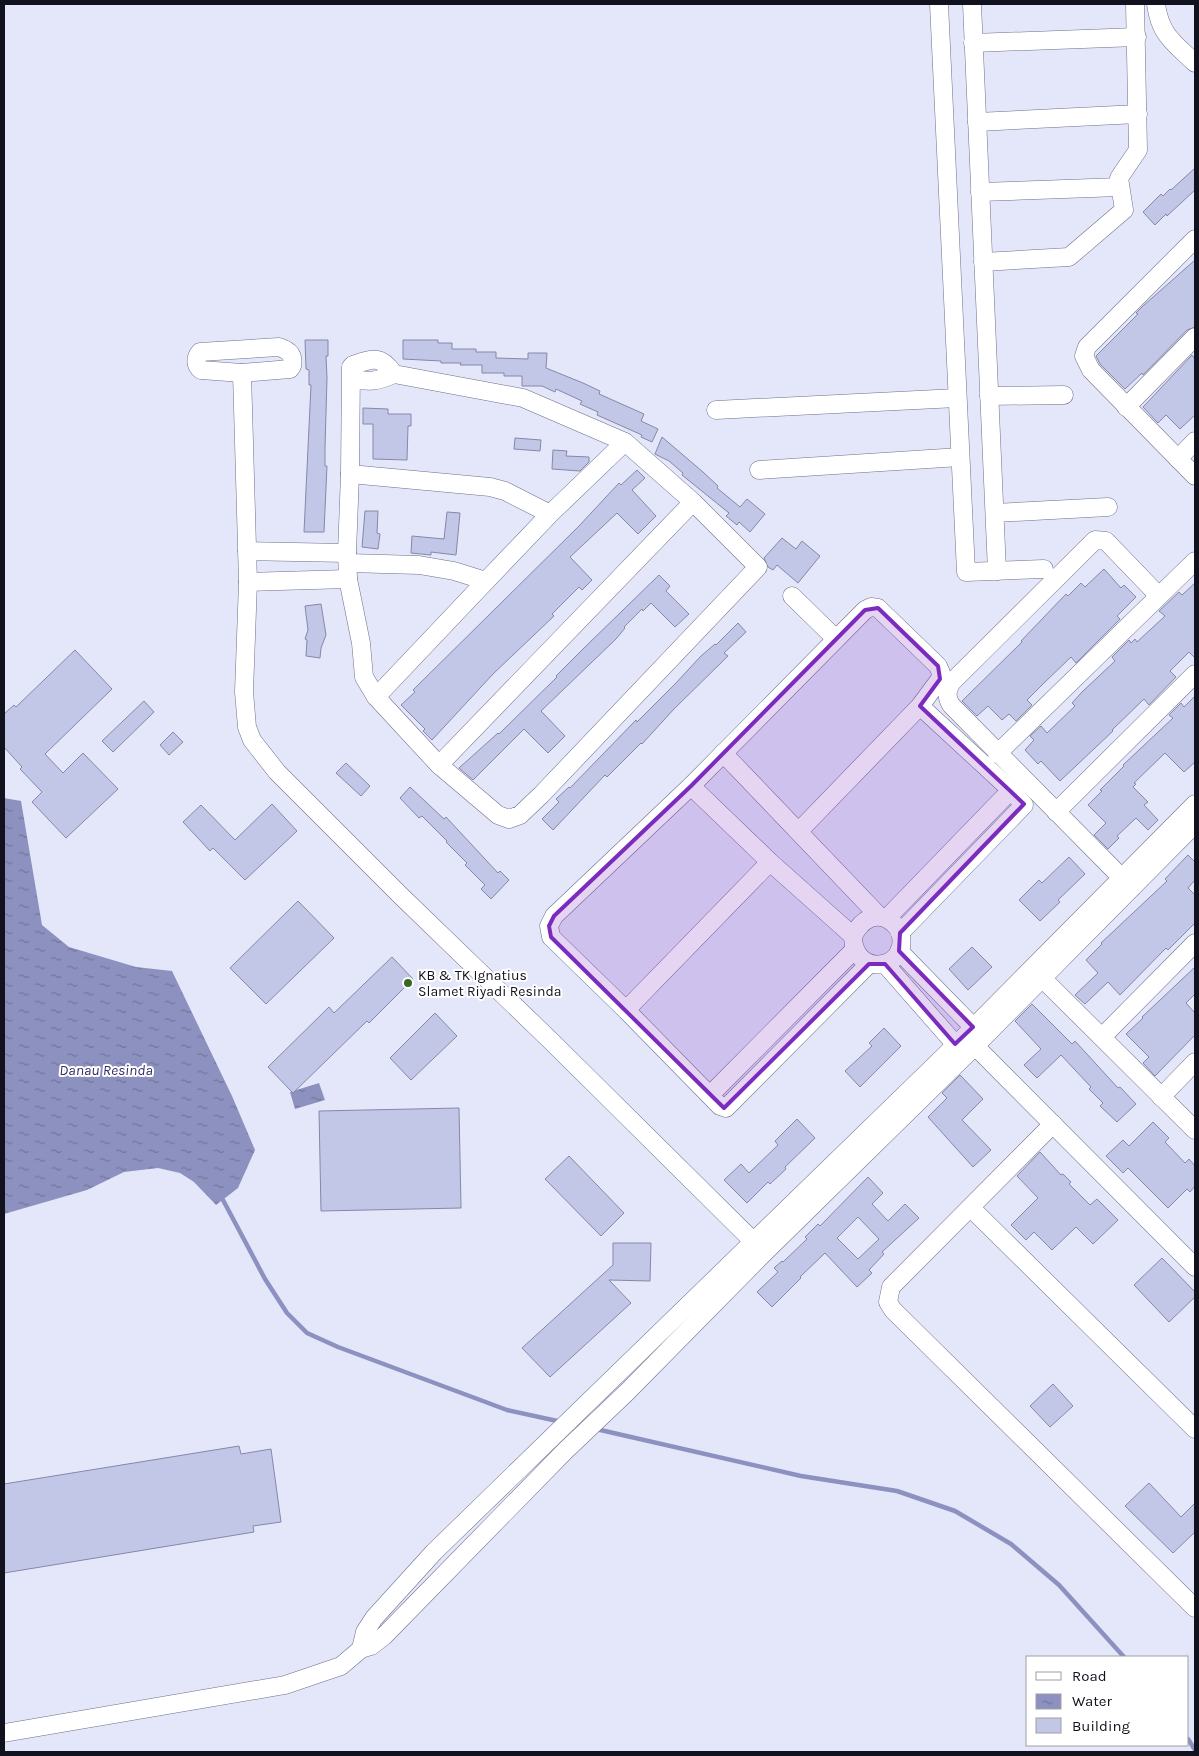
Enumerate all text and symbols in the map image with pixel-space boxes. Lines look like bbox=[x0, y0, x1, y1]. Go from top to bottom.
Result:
place label: KB & TK Ignatius Slamet Riyadi Resinda bbox=[418, 967, 561, 1000]
marker: KB & TK Ignatius Slamet Riyadi Resinda bbox=[402, 977, 414, 989]
water label: Danau Resinda bbox=[59, 1061, 153, 1079]
legend bbox=[1026, 1656, 1189, 1746]
text: Road bbox=[1072, 1667, 1107, 1685]
text: Water bbox=[1072, 1692, 1113, 1710]
text: Building bbox=[1072, 1717, 1130, 1735]

